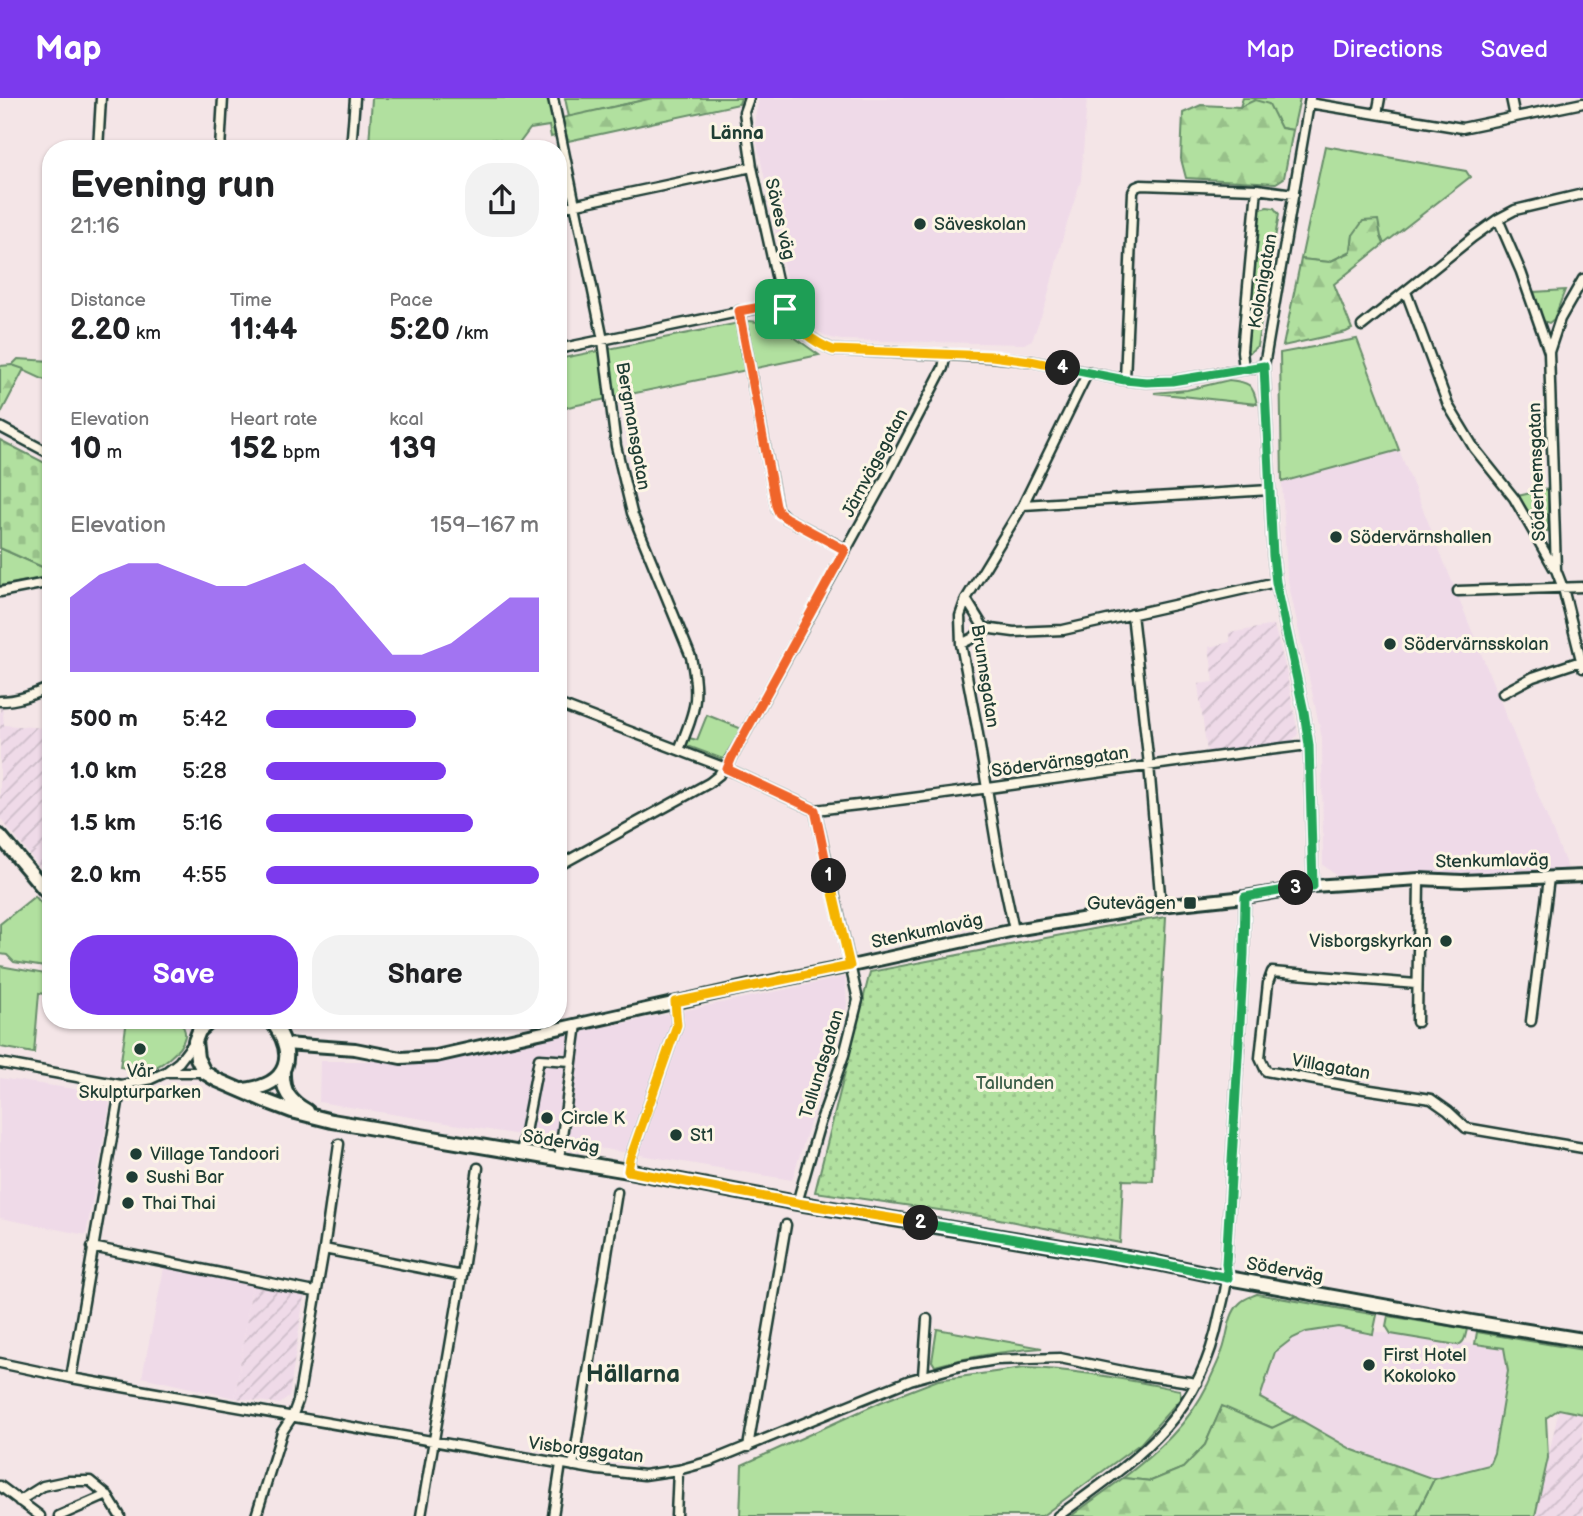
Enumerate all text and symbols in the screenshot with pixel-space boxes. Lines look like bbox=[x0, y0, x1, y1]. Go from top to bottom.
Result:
text: Map bbox=[35, 29, 101, 69]
text: Map bbox=[1246, 35, 1294, 64]
text: Directions bbox=[1332, 35, 1443, 64]
text: Saved bbox=[1481, 35, 1548, 64]
district label: Länna bbox=[710, 122, 764, 145]
text: Evening run bbox=[70, 163, 275, 208]
button: share bbox=[465, 163, 539, 237]
street label: Säves väg bbox=[760, 176, 800, 262]
text: 21:16 bbox=[70, 212, 120, 240]
place label: Säveskolan bbox=[934, 214, 1026, 235]
marker: Säveskolan bbox=[912, 216, 928, 232]
street label: Kolonigatan bbox=[1244, 232, 1282, 330]
pin bbox=[755, 279, 815, 339]
text: Distance bbox=[70, 289, 146, 312]
text: Time bbox=[230, 289, 272, 312]
text: Pace bbox=[389, 289, 433, 312]
icon: arrive bbox=[766, 290, 804, 328]
text: 2.20 bbox=[70, 312, 131, 348]
text: 11:44 bbox=[230, 312, 297, 348]
text: 5:20 bbox=[389, 312, 450, 348]
text: km bbox=[131, 322, 161, 345]
text: /km bbox=[450, 322, 489, 345]
pin: 4 bbox=[1046, 350, 1080, 386]
text: 4 bbox=[1057, 356, 1068, 379]
street label: Bergmansgatan bbox=[611, 360, 655, 492]
street label: Söderhemsgatan bbox=[1524, 402, 1550, 542]
street label: Järnvägsgatan bbox=[838, 405, 912, 521]
text: Elevation bbox=[70, 408, 149, 431]
text: Heart rate bbox=[230, 408, 317, 431]
text: kcal bbox=[389, 408, 423, 431]
text: 10 bbox=[70, 431, 101, 467]
text: 152 bbox=[230, 431, 278, 467]
text: 139 bbox=[389, 431, 437, 467]
text: m bbox=[101, 441, 122, 464]
text: bpm bbox=[278, 441, 320, 464]
text: Elevation bbox=[70, 511, 166, 539]
text: 159–167 m bbox=[430, 511, 539, 539]
place label: Södervärnshallen bbox=[1350, 527, 1492, 548]
marker: Södervärnshallen bbox=[1328, 529, 1344, 545]
street label: Brunnsgatan bbox=[966, 623, 1004, 729]
place label: Södervärnsskolan bbox=[1404, 634, 1549, 655]
marker: Södervärnsskolan bbox=[1382, 636, 1398, 652]
text: 500 m bbox=[70, 705, 138, 733]
text: 5:42 bbox=[182, 705, 227, 733]
street label: Södervärnsgatan bbox=[990, 742, 1130, 782]
text: 1.0 km bbox=[70, 757, 137, 785]
text: 5:28 bbox=[182, 757, 227, 785]
text: 1.5 km bbox=[70, 809, 136, 837]
text: 5:16 bbox=[182, 809, 223, 837]
street label: Stenkumlaväg bbox=[1435, 850, 1549, 872]
pin: 1 bbox=[812, 858, 846, 894]
text: 2.0 km bbox=[70, 861, 141, 889]
text: 4:55 bbox=[182, 861, 227, 889]
text: 1 bbox=[825, 864, 833, 887]
pin: 3 bbox=[1278, 870, 1314, 906]
text: 3 bbox=[1290, 876, 1301, 899]
place label: Gutevägen bbox=[1087, 893, 1176, 914]
marker: Gutevägen bbox=[1182, 895, 1198, 911]
street label: Stenkumlaväg bbox=[869, 909, 985, 953]
place label: Visborgskyrkan bbox=[1309, 931, 1432, 952]
marker: Visborgskyrkan bbox=[1438, 933, 1454, 949]
button: Save bbox=[70, 935, 298, 1015]
button: Share bbox=[312, 935, 539, 1015]
street label: Tallundsgatan bbox=[796, 1007, 848, 1121]
marker: Vår Skulpturparken bbox=[132, 1041, 148, 1057]
street label: Villagatan bbox=[1290, 1050, 1372, 1084]
place label: Vår Skulpturparken bbox=[79, 1061, 201, 1103]
park label: Tallunden bbox=[976, 1073, 1054, 1094]
place label: Circle K bbox=[561, 1108, 625, 1129]
marker: Circle K bbox=[539, 1110, 555, 1126]
place label: St1 bbox=[690, 1125, 713, 1146]
street label: Söderväg bbox=[521, 1126, 601, 1158]
marker: St1 bbox=[668, 1127, 684, 1143]
place label: Village Tandoori bbox=[150, 1144, 280, 1165]
marker: Village Tandoori bbox=[128, 1146, 144, 1162]
place label: Sushi Bar bbox=[146, 1167, 224, 1188]
marker: Sushi Bar bbox=[124, 1169, 140, 1185]
place label: Thai Thai bbox=[142, 1193, 216, 1214]
marker: Thai Thai bbox=[120, 1195, 136, 1211]
pin: 2 bbox=[904, 1206, 939, 1240]
text: 2 bbox=[915, 1211, 926, 1234]
street label: Söderväg bbox=[1245, 1253, 1325, 1287]
place label: First Hotel Kokoloko bbox=[1383, 1345, 1467, 1387]
marker: First Hotel Kokoloko bbox=[1361, 1357, 1377, 1373]
district label: Hällarna bbox=[586, 1360, 680, 1389]
street label: Visborgsgatan bbox=[527, 1433, 645, 1467]

